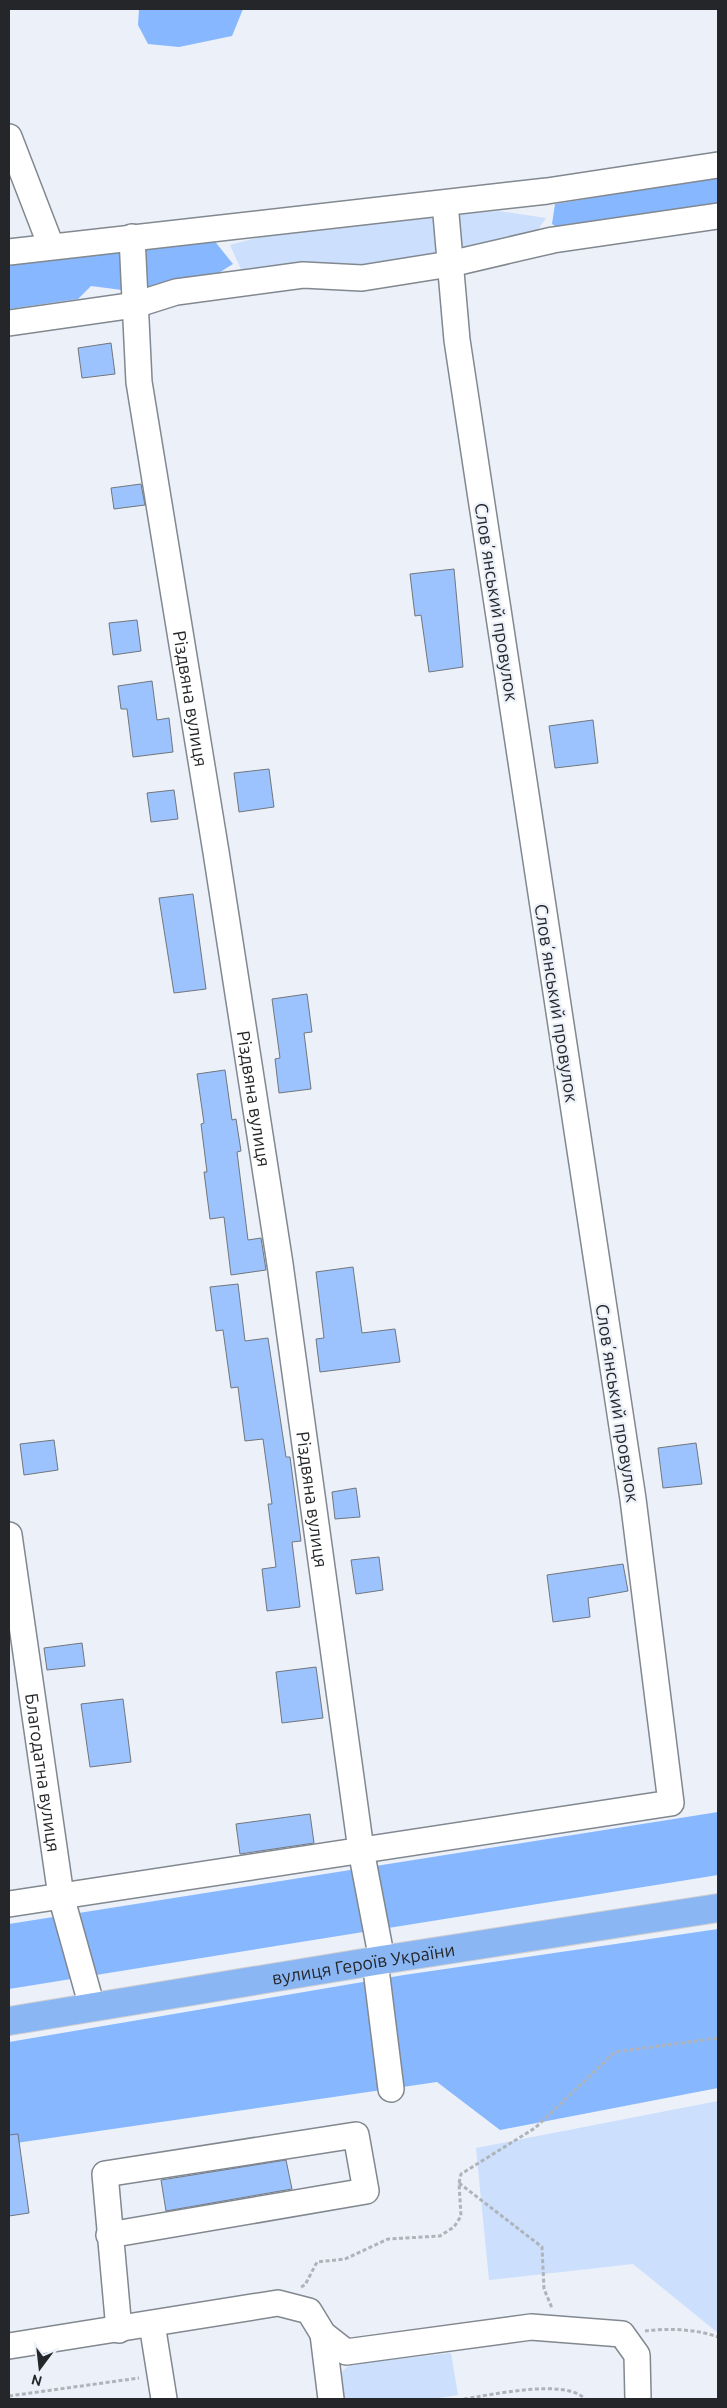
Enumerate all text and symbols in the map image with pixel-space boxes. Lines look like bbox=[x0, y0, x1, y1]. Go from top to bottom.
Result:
street label: Словʼянський провулок bbox=[471, 501, 523, 703]
street label: Різдвяна вулиця bbox=[170, 629, 212, 768]
street label: Словʼянський провулок bbox=[531, 902, 583, 1104]
street label: Різдвяна вулиця bbox=[234, 1029, 275, 1168]
street label: Словʼянський провулок bbox=[592, 1302, 644, 1504]
street label: Різдвяна вулиця bbox=[293, 1430, 332, 1569]
street label: Благодатна вулиця bbox=[22, 1692, 65, 1853]
street label: вулиця Героїв України bbox=[270, 1939, 456, 1988]
north arrow bbox=[15, 2343, 65, 2393]
text: N bbox=[30, 2371, 44, 2390]

